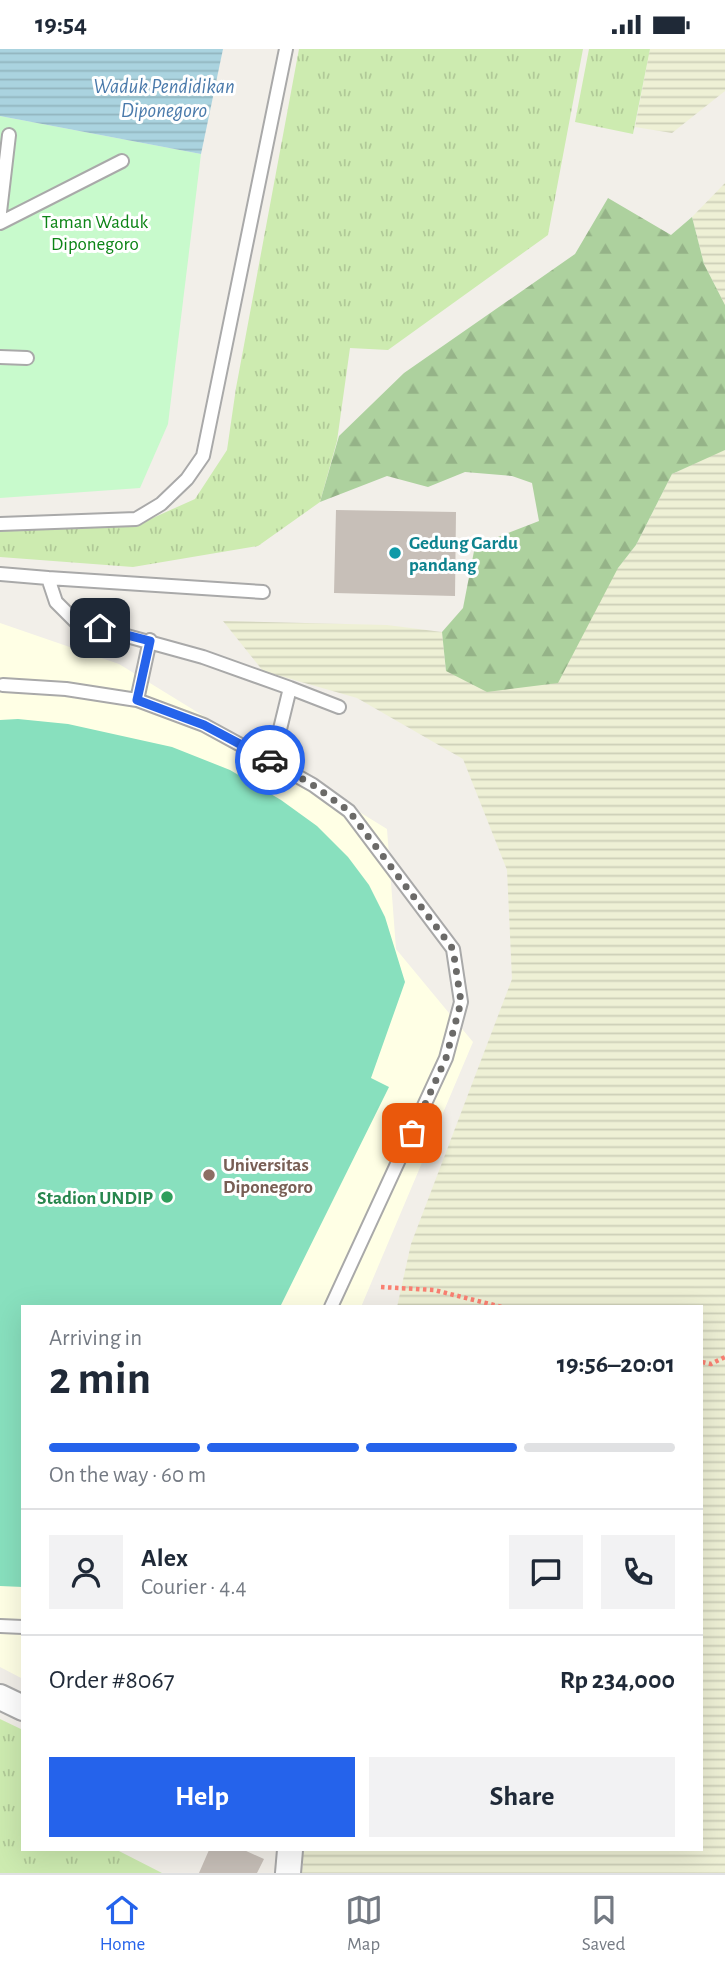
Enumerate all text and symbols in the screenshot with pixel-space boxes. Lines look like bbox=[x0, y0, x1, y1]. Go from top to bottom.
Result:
text: 19:54 bbox=[35, 11, 87, 37]
water label: Waduk Pendidikan Diponegoro bbox=[93, 76, 235, 122]
park label: Taman Waduk Diponegoro bbox=[42, 213, 148, 254]
place label: Gedung Gardu pandang bbox=[409, 534, 518, 575]
marker: Gedung Gardu pandang bbox=[387, 545, 403, 561]
pin bbox=[70, 598, 130, 658]
icon: home bbox=[81, 609, 119, 647]
courier bbox=[235, 725, 305, 795]
icon: car bbox=[251, 741, 289, 779]
pin bbox=[382, 1103, 442, 1163]
icon: bag bbox=[393, 1114, 431, 1152]
place label: Universitas Diponegoro bbox=[223, 1156, 313, 1197]
marker: Universitas Diponegoro bbox=[201, 1167, 217, 1183]
place label: Stadion UNDIP bbox=[37, 1189, 153, 1208]
marker: Stadion UNDIP bbox=[159, 1189, 175, 1205]
text: Arriving in bbox=[49, 1327, 142, 1350]
text: 19:56–20:01 bbox=[557, 1351, 675, 1377]
text: 2 min bbox=[49, 1356, 151, 1402]
text: On the way · 60 m bbox=[49, 1464, 206, 1487]
button: person bbox=[49, 1535, 123, 1609]
button: chat bbox=[509, 1535, 583, 1609]
button: phone bbox=[601, 1535, 675, 1609]
text: Alex bbox=[141, 1545, 188, 1571]
text: Courier · 4.4 bbox=[141, 1576, 247, 1599]
text: Order #8067 bbox=[49, 1667, 175, 1693]
text: Rp 234,000 bbox=[560, 1667, 675, 1693]
button: Help bbox=[49, 1757, 355, 1837]
button: Share bbox=[369, 1757, 675, 1837]
tab: Home bbox=[100, 1891, 145, 1956]
tab: Map bbox=[345, 1891, 383, 1956]
tab: Saved bbox=[582, 1891, 625, 1956]

